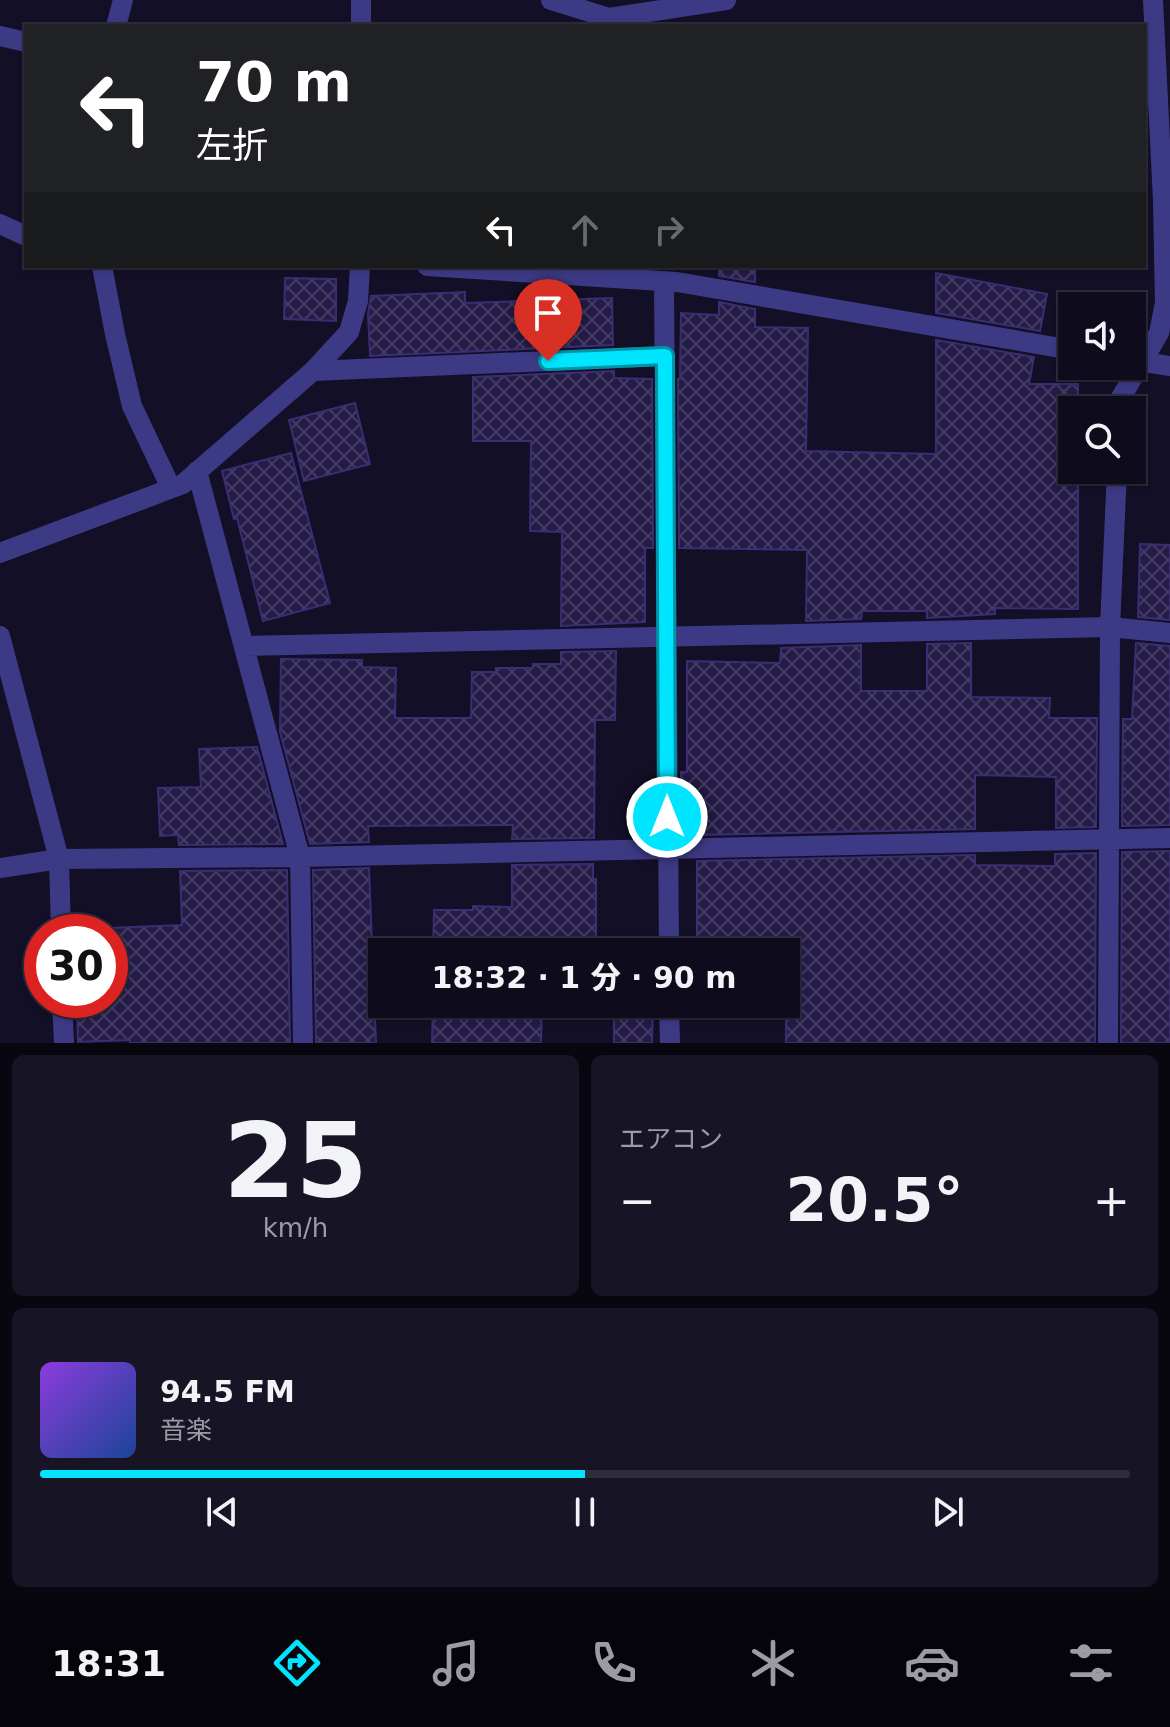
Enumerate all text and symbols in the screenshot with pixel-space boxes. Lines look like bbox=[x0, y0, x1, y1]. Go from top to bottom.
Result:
text: 70 m bbox=[196, 49, 352, 114]
icon: left bbox=[64, 56, 168, 160]
text: 左折 bbox=[196, 125, 268, 166]
icon: left bbox=[479, 208, 523, 252]
icon: ahead bbox=[563, 208, 607, 252]
icon: right bbox=[647, 208, 691, 252]
pin bbox=[514, 279, 582, 361]
icon: arrive bbox=[526, 291, 570, 335]
map controls bbox=[1058, 292, 1146, 484]
button: sound bbox=[1058, 292, 1146, 380]
button: search bbox=[1058, 396, 1146, 484]
position arrow bbox=[625, 775, 709, 859]
speed limit sign: 30 bbox=[24, 914, 128, 1018]
text: 18:32 · 1 分 · 90 m bbox=[432, 960, 736, 995]
text: 25 bbox=[223, 1100, 368, 1222]
text: エアコン bbox=[619, 1124, 723, 1154]
text: 20.5° bbox=[785, 1165, 964, 1235]
text: − bbox=[619, 1175, 656, 1226]
text: + bbox=[1093, 1175, 1130, 1226]
text: km/h bbox=[263, 1213, 328, 1243]
text: 94.5 FM bbox=[160, 1374, 295, 1409]
text: 音楽 bbox=[160, 1415, 212, 1445]
icon: previous bbox=[200, 1490, 244, 1534]
icon: pause bbox=[563, 1490, 607, 1534]
icon: next bbox=[926, 1490, 970, 1534]
icon: directions bbox=[269, 1635, 325, 1691]
icon: music bbox=[428, 1635, 484, 1691]
icon: phone bbox=[586, 1635, 642, 1691]
icon: climate bbox=[745, 1635, 801, 1691]
icon: car bbox=[904, 1635, 960, 1691]
icon: filters bbox=[1063, 1635, 1119, 1691]
text: 18:31 bbox=[51, 1643, 166, 1684]

